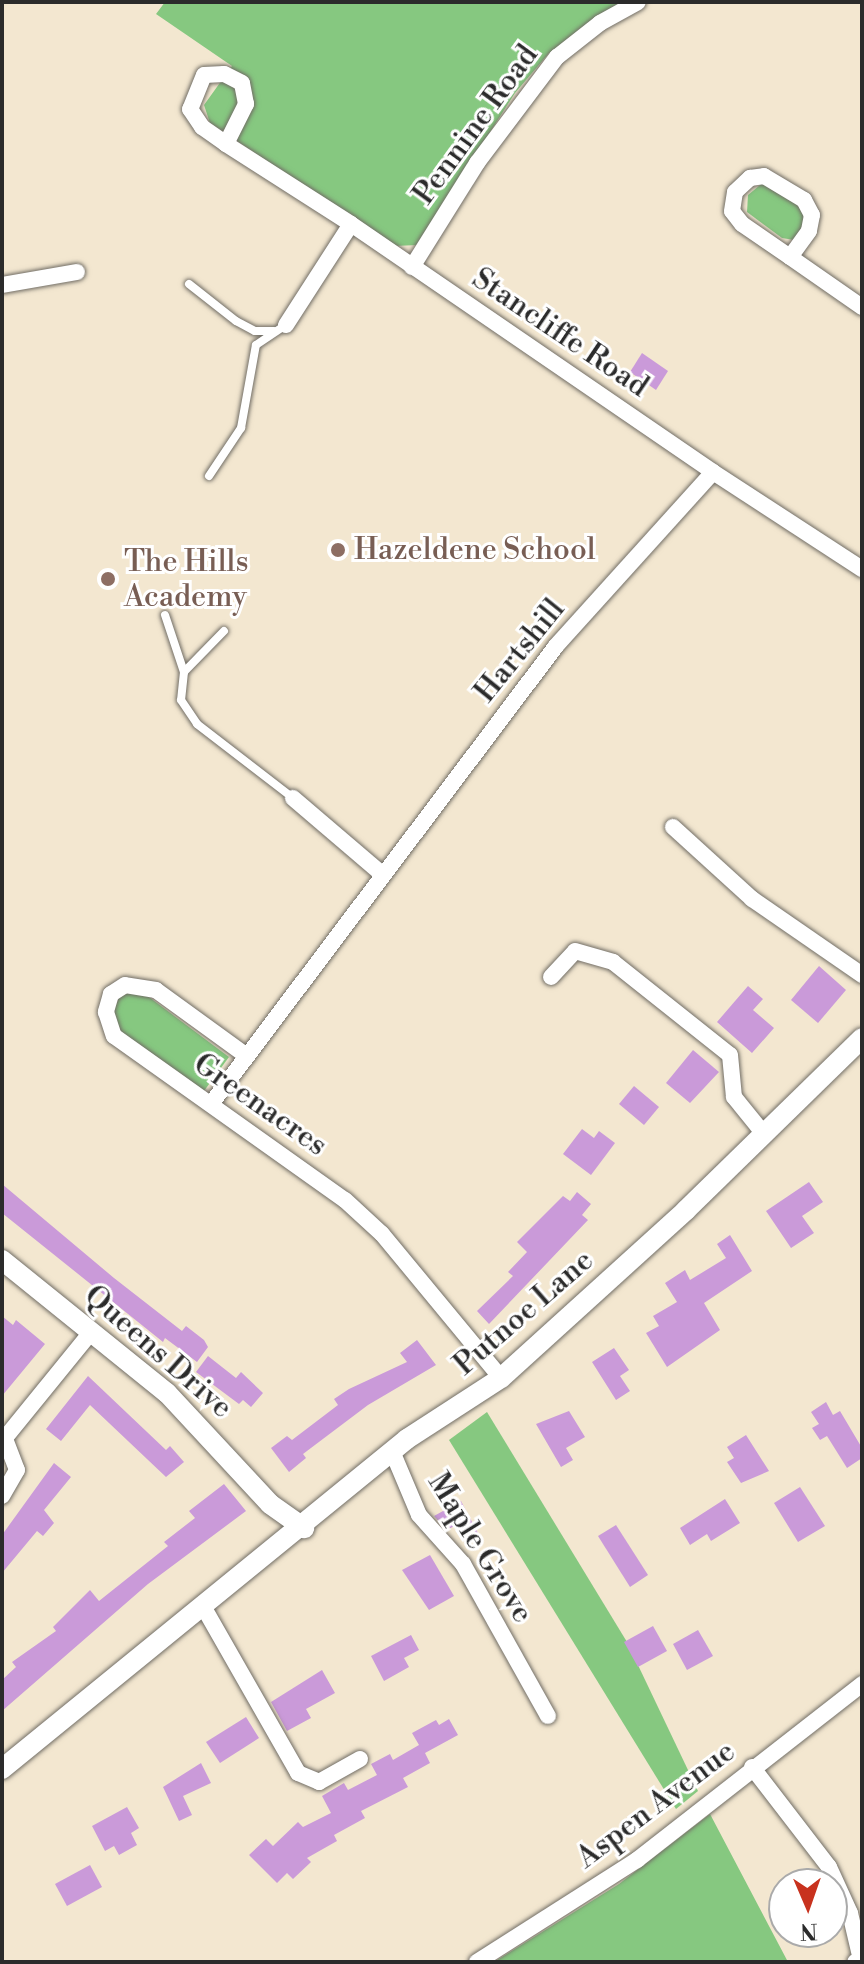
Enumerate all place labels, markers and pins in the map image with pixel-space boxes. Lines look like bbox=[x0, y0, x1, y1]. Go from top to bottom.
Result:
place label: Hazeldene School bbox=[354, 532, 596, 568]
marker: Hazeldene School bbox=[329, 541, 347, 559]
place label: The Hills Academy bbox=[124, 544, 249, 614]
marker: The Hills Academy bbox=[99, 570, 117, 588]

